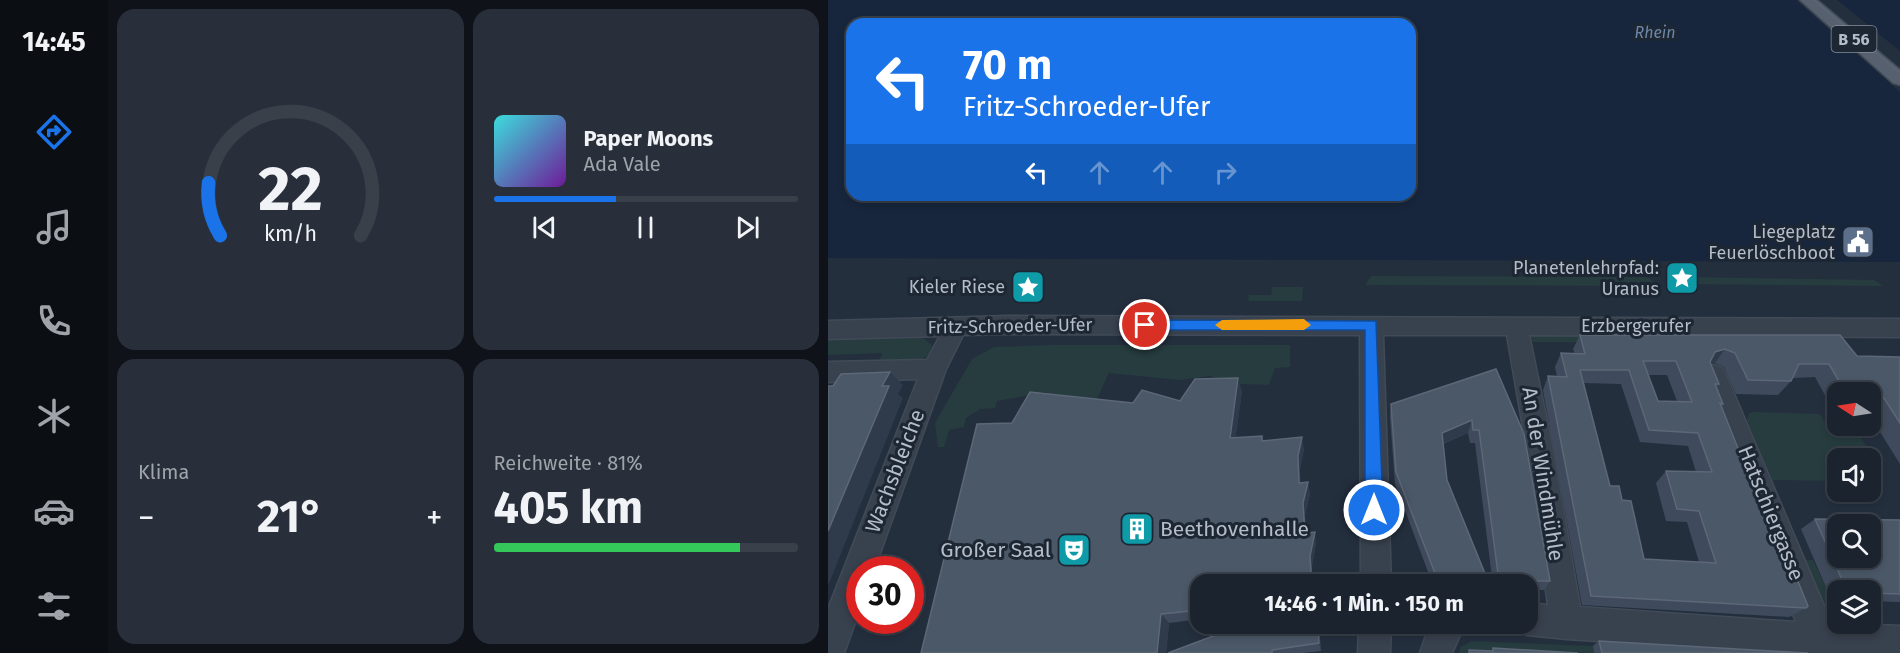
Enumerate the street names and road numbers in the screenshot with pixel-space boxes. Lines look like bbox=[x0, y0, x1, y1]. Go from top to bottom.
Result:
road number: B 56 bbox=[1832, 26, 1876, 52]
street label: Fritz-Schroeder-Ufer bbox=[927, 314, 1093, 338]
street label: Erzbergerufer bbox=[1581, 315, 1691, 337]
street label: An der Windmühle bbox=[1516, 385, 1570, 563]
street label: Wachsbleiche bbox=[860, 406, 930, 536]
street label: Hatschiergasse bbox=[1732, 442, 1810, 584]

